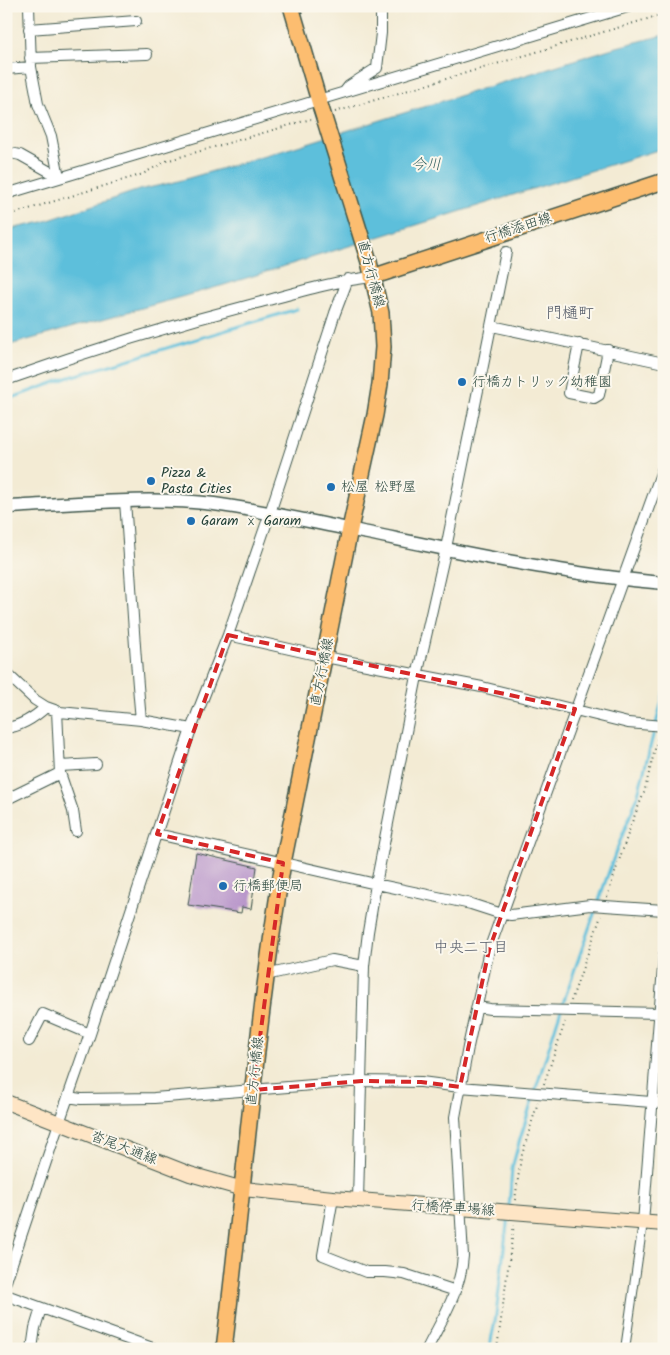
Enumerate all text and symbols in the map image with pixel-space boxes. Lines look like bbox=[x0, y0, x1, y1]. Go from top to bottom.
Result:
water label: 今川 bbox=[411, 153, 441, 177]
street label: 行橋添田線 bbox=[481, 207, 555, 249]
street label: 直方行橋線 bbox=[351, 237, 391, 311]
district label: 門樋町 bbox=[546, 301, 594, 326]
place label: 行橋カトリック幼稚園 bbox=[472, 371, 612, 393]
marker: 行橋カトリック幼稚園 bbox=[456, 376, 468, 388]
place label: Pizza & Pasta Cities bbox=[161, 462, 231, 500]
marker: Pizza & Pasta Cities bbox=[145, 475, 157, 487]
place label: 松屋 松野屋 bbox=[341, 476, 417, 498]
marker: 松屋 松野屋 bbox=[325, 481, 337, 493]
place label: Garam ｘ Garam bbox=[201, 510, 301, 532]
marker: Garam ｘ Garam bbox=[185, 515, 197, 527]
street label: 直方行橋線 bbox=[305, 636, 339, 708]
place label: 行橋郵便局 bbox=[233, 875, 303, 897]
marker: 行橋郵便局 bbox=[217, 880, 229, 892]
district label: 中央二丁目 bbox=[433, 936, 509, 960]
street label: 直方行橋線 bbox=[240, 1035, 270, 1107]
street label: 沓尾大通線 bbox=[87, 1125, 161, 1171]
street label: 行橋停車場線 bbox=[410, 1194, 496, 1222]

